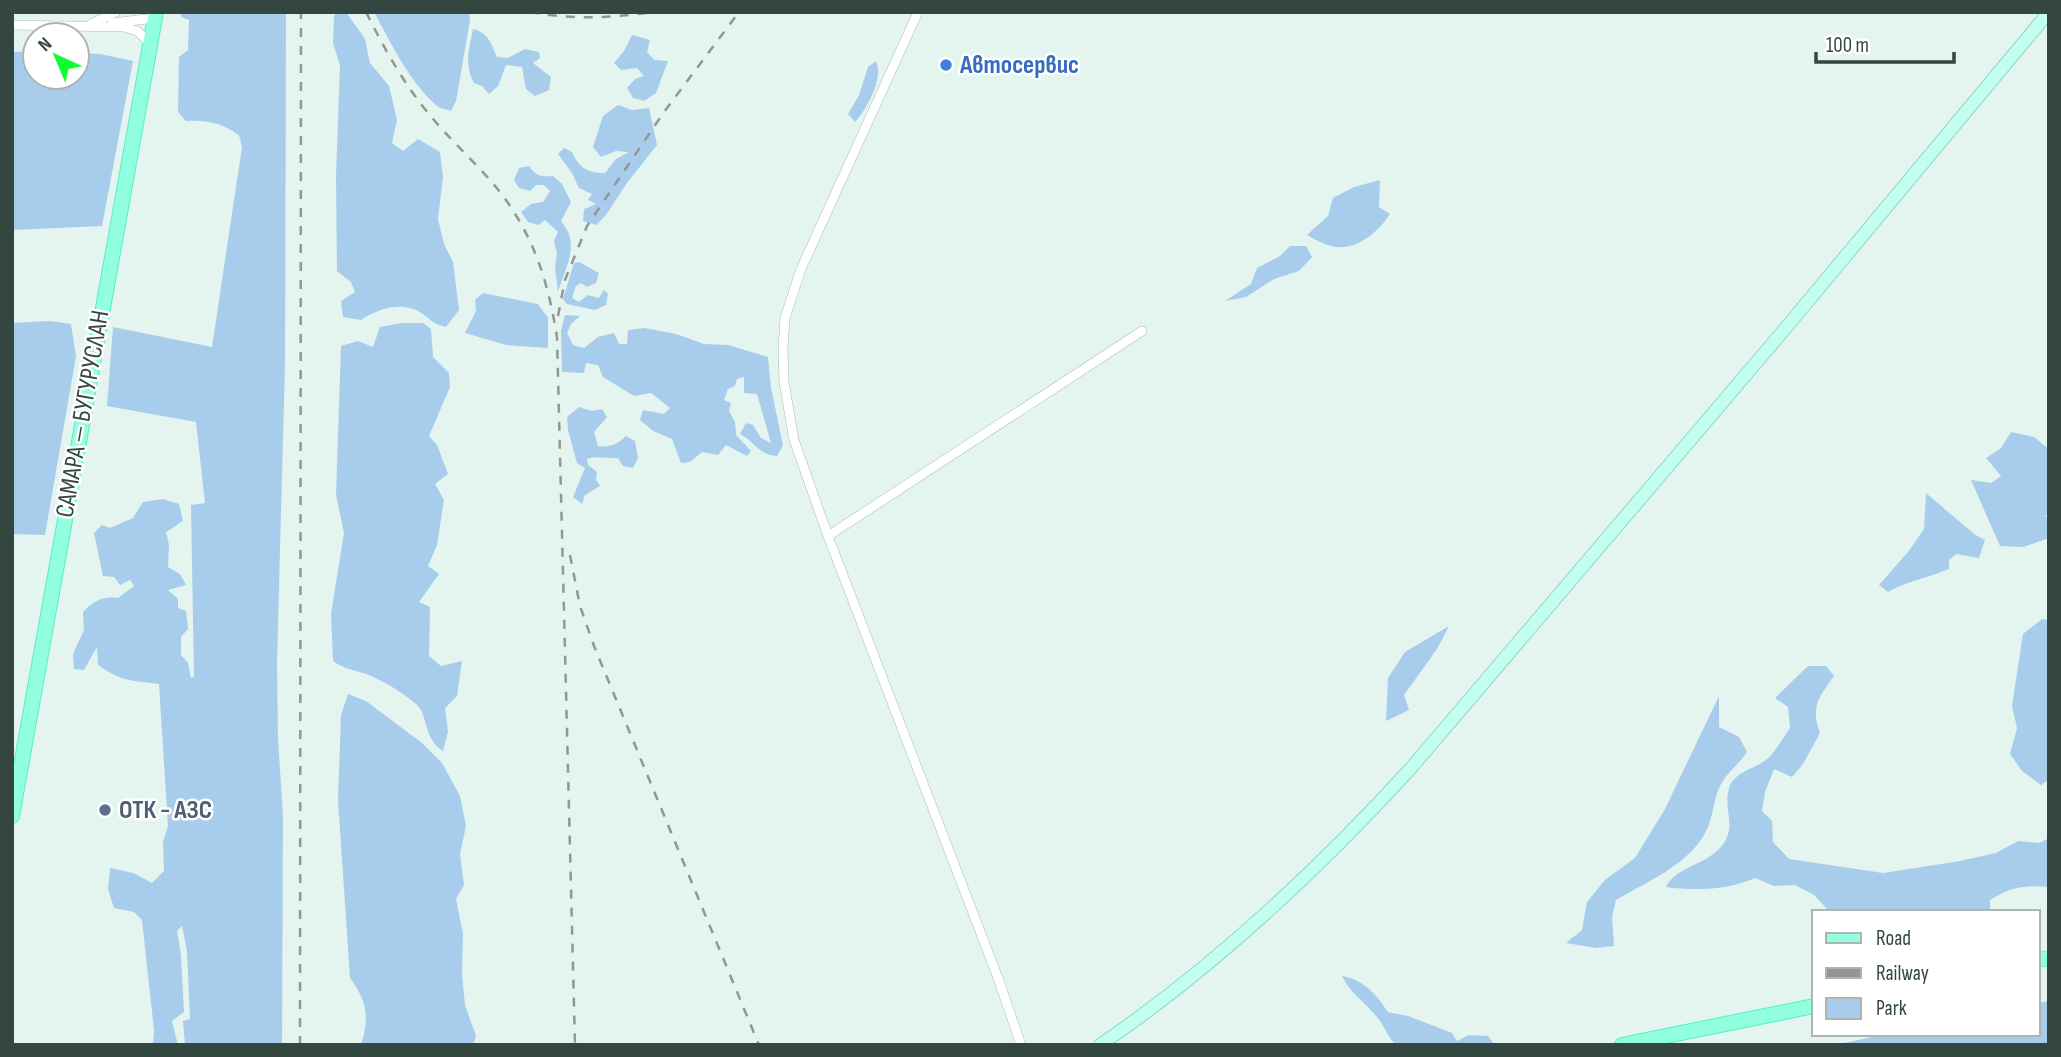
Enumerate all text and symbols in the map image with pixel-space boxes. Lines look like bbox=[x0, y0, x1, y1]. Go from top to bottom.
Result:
north arrow bbox=[21, 21, 91, 91]
scale bar bbox=[1816, 21, 1954, 65]
text: N bbox=[34, 33, 57, 57]
text: 100 m bbox=[1826, 33, 1869, 58]
place label: Автосервис bbox=[959, 50, 1079, 81]
marker: Автосервис bbox=[938, 57, 954, 73]
street label: САМАРА — БУГУРУСЛАН bbox=[50, 308, 116, 520]
place label: ОТК - АЗС bbox=[119, 795, 212, 826]
marker: ОТК - АЗС bbox=[97, 802, 113, 818]
legend bbox=[1812, 910, 2040, 1036]
text: Road bbox=[1876, 926, 1911, 951]
text: Railway bbox=[1876, 961, 1929, 986]
text: Park bbox=[1876, 996, 1907, 1021]

